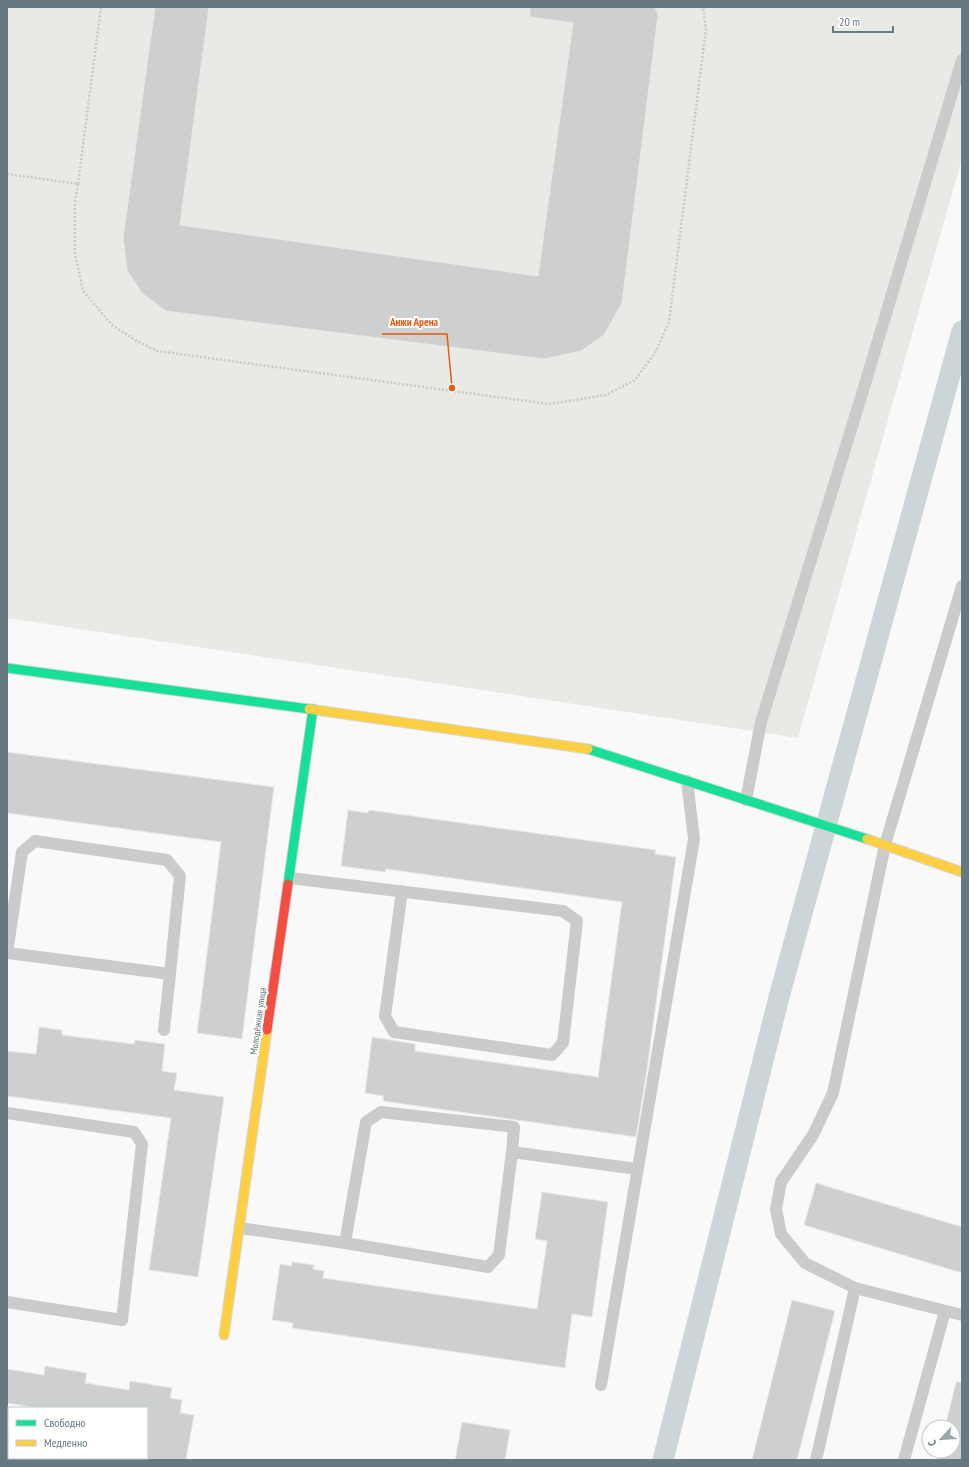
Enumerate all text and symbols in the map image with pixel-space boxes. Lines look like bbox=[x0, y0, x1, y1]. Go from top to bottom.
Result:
scale bar bbox=[833, 8, 893, 34]
text: 20 m bbox=[839, 14, 860, 29]
callout: Анжи Арена bbox=[382, 311, 447, 334]
text: Анжи Арена bbox=[389, 315, 439, 329]
street label: Молодёжная улица bbox=[247, 987, 269, 1055]
legend bbox=[8, 1407, 148, 1459]
text: Свободно bbox=[44, 1415, 86, 1430]
north arrow bbox=[921, 1419, 961, 1459]
text: Медленно bbox=[44, 1435, 87, 1450]
text: С bbox=[925, 1438, 939, 1448]

